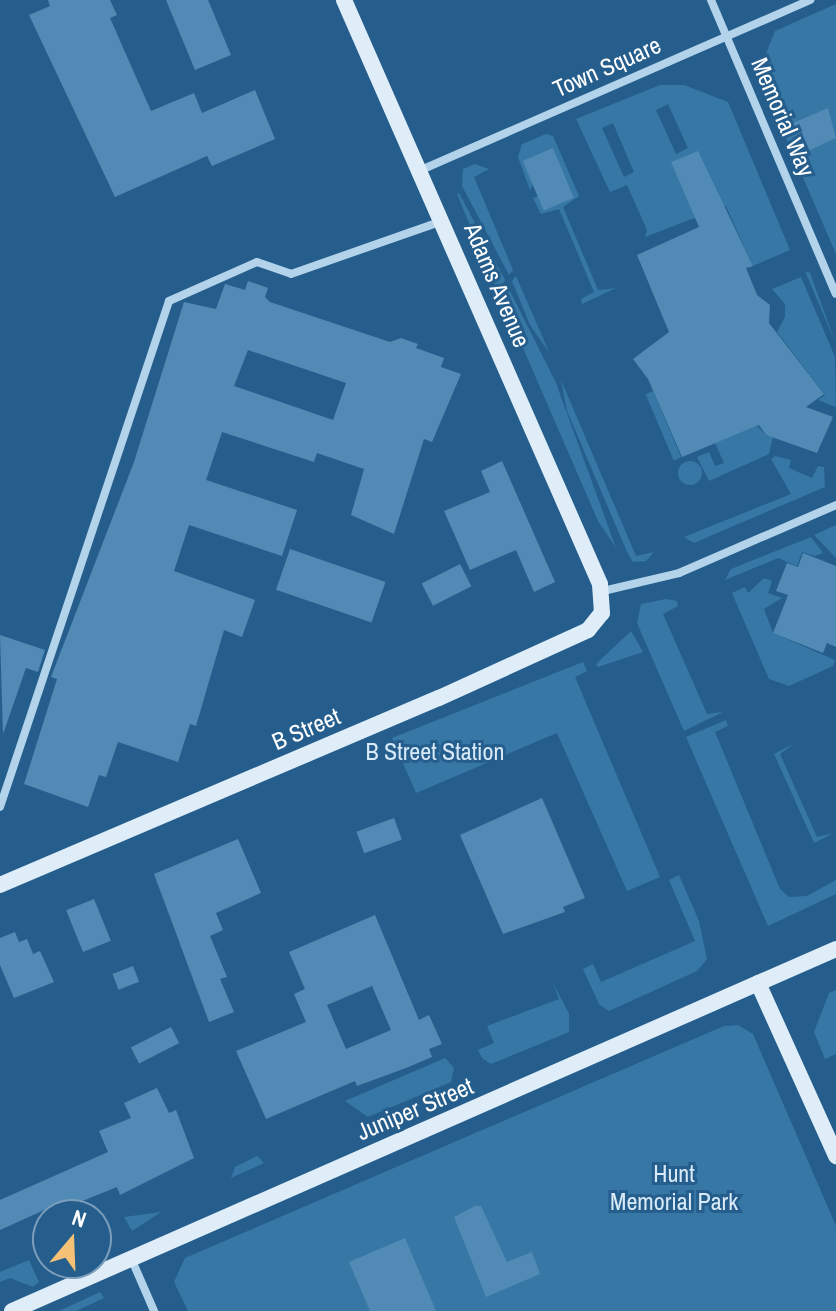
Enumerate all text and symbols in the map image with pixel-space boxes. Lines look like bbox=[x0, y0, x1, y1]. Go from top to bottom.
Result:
street label: Town Square bbox=[549, 30, 665, 104]
street label: Memorial Way bbox=[745, 53, 821, 181]
street label: Adams Avenue bbox=[458, 218, 536, 352]
street label: B Street bbox=[268, 702, 344, 756]
park label: B Street Station bbox=[366, 738, 504, 766]
street label: Juniper Street bbox=[352, 1072, 478, 1146]
park label: Hunt Memorial Park bbox=[610, 1160, 738, 1216]
north arrow bbox=[32, 1199, 112, 1279]
text: N bbox=[68, 1202, 90, 1235]

